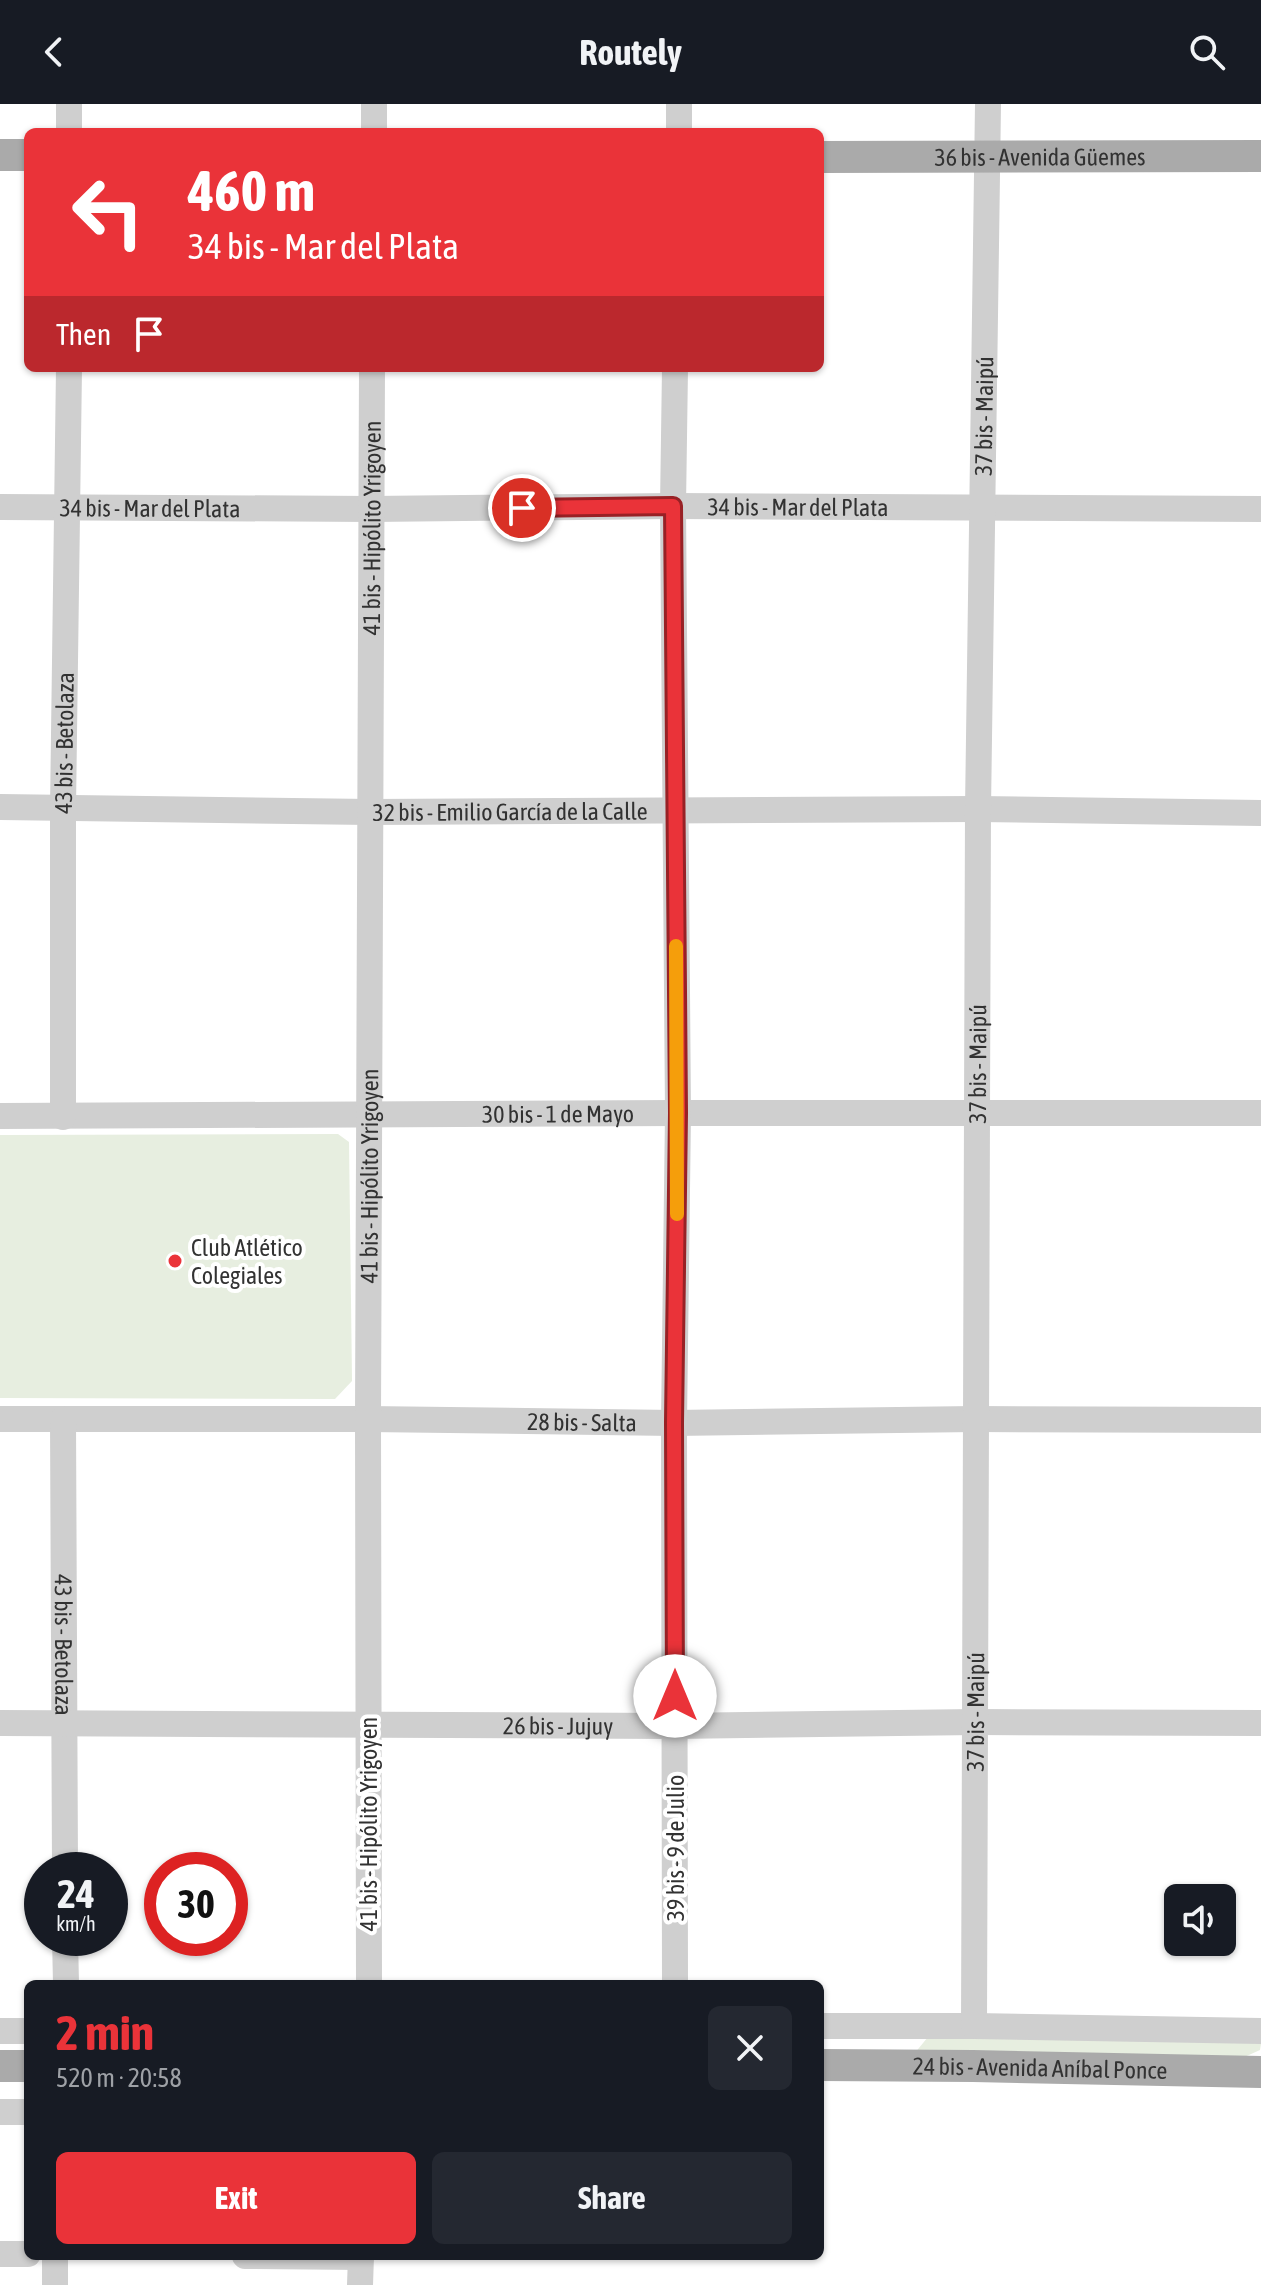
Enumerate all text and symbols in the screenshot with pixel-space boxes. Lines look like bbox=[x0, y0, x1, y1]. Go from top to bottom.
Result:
icon: back bbox=[32, 30, 76, 74]
icon: search bbox=[1185, 30, 1229, 74]
text: Routely bbox=[579, 31, 682, 73]
street label: 36 bis - Avenida Güemes bbox=[934, 143, 1146, 170]
text: 460 m bbox=[188, 159, 315, 223]
icon: left bbox=[56, 160, 160, 264]
text: 34 bis - Mar del Plata bbox=[188, 225, 459, 267]
icon: arrive bbox=[127, 312, 171, 356]
text: Then bbox=[56, 317, 111, 351]
street label: 37 bis - Maipú bbox=[969, 356, 998, 476]
street label: 41 bis - Hipólito Yrigoyen bbox=[357, 421, 385, 635]
pin bbox=[488, 474, 556, 542]
icon: arrive bbox=[500, 486, 544, 530]
street label: 34 bis - Mar del Plata bbox=[707, 493, 888, 521]
street label: 34 bis - Mar del Plata bbox=[59, 494, 241, 522]
street label: 43 bis - Betolaza bbox=[50, 672, 78, 814]
street label: 32 bis - Emilio García de la Calle bbox=[372, 797, 648, 825]
street label: 37 bis - Maipú bbox=[963, 1004, 991, 1124]
street label: 41 bis - Hipólito Yrigoyen bbox=[355, 1069, 383, 1283]
street label: 30 bis - 1 de Mayo bbox=[482, 1100, 634, 1127]
place label: Club Atlético Colegiales bbox=[191, 1234, 303, 1289]
marker: Club Atlético Colegiales bbox=[166, 1252, 184, 1270]
street label: 28 bis - Salta bbox=[527, 1408, 637, 1436]
street label: 43 bis - Betolaza bbox=[50, 1574, 78, 1716]
street label: 37 bis - Maipú bbox=[961, 1652, 989, 1772]
position arrow bbox=[633, 1654, 717, 1738]
street label: 26 bis - Jujuy bbox=[503, 1712, 613, 1739]
street label: 41 bis - Hipólito Yrigoyen bbox=[355, 1717, 382, 1931]
street label: 39 bis - 9 de Julio bbox=[662, 1775, 689, 1921]
speed limit sign: 30 bbox=[144, 1852, 248, 1956]
text: 24 bbox=[57, 1871, 95, 1916]
map controls bbox=[1164, 1884, 1236, 1956]
button: sound bbox=[1164, 1884, 1236, 1956]
text: km/h bbox=[56, 1912, 96, 1935]
text: 2 min bbox=[56, 2005, 154, 2060]
button: close bbox=[708, 2006, 792, 2090]
street label: 24 bis - Avenida Aníbal Ponce bbox=[913, 2052, 1168, 2084]
text: 520 m · 20:58 bbox=[56, 2063, 182, 2093]
button: Exit bbox=[56, 2152, 416, 2244]
button: Share bbox=[432, 2152, 792, 2244]

